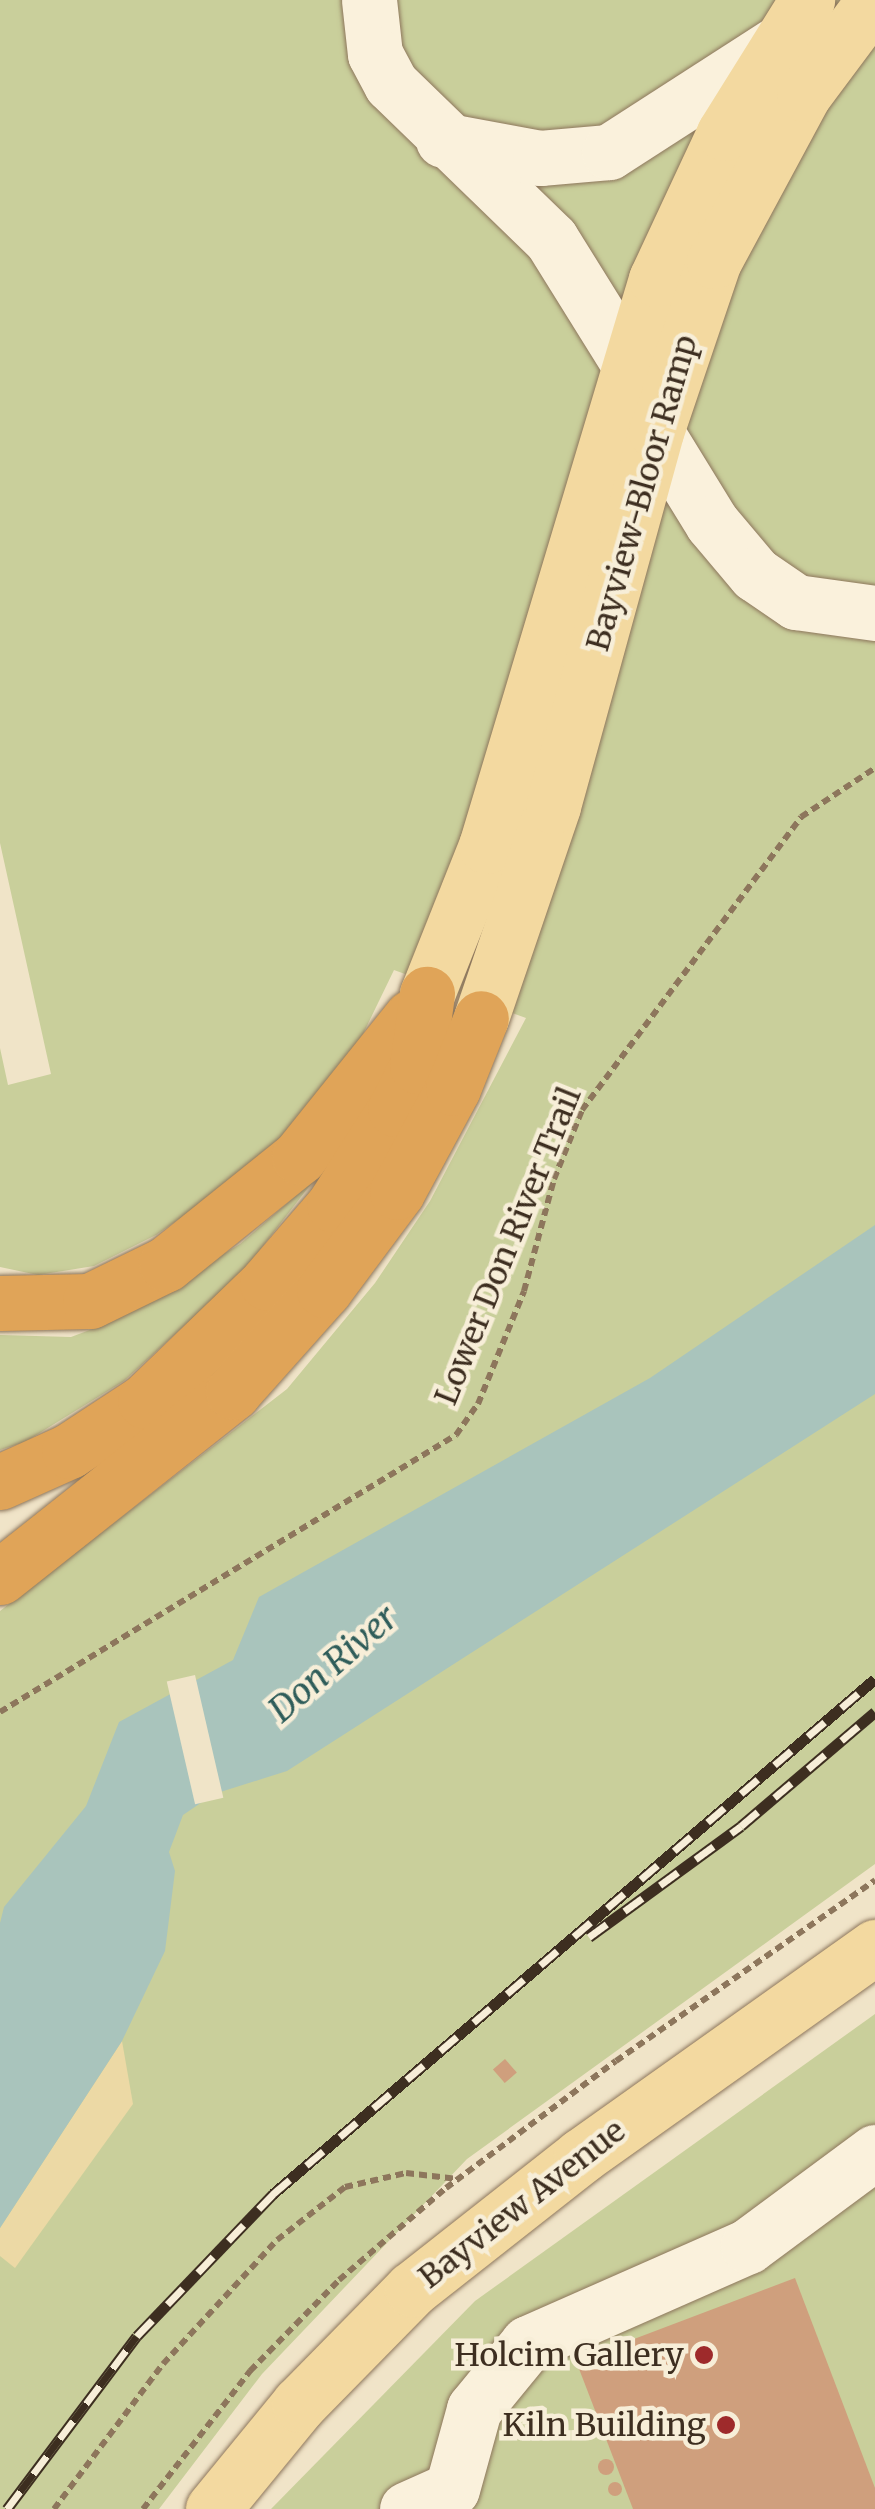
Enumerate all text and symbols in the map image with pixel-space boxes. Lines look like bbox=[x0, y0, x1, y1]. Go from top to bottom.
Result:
street label: Bayview-Bloor Ramp bbox=[579, 331, 705, 655]
street label: Lower Don River Trail bbox=[427, 1082, 589, 1410]
water label: Don River bbox=[260, 1597, 406, 1731]
street label: Bayview Avenue bbox=[411, 2112, 633, 2296]
place label: Holcim Gallery bbox=[454, 2336, 684, 2374]
marker: Holcim Gallery bbox=[693, 2344, 715, 2366]
place label: Kiln Building bbox=[502, 2406, 706, 2444]
marker: Kiln Building bbox=[715, 2414, 737, 2436]

